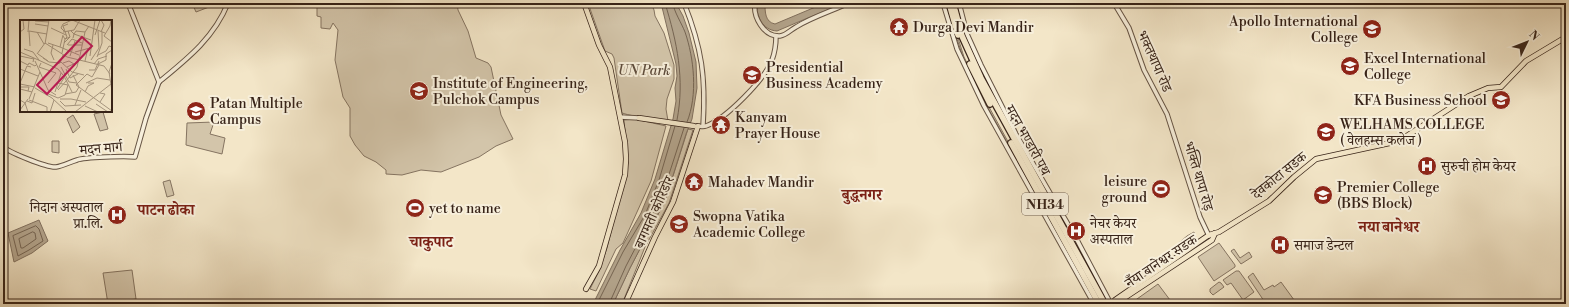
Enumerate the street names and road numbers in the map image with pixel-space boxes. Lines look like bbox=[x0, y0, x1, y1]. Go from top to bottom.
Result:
street label: भक्तथापा रोड bbox=[1133, 28, 1176, 96]
street label: मदन भण्डारी पथ bbox=[1000, 101, 1054, 179]
street label: मदन मार्ग bbox=[78, 138, 124, 160]
street label: भक्ति थापा रोड़ bbox=[1179, 139, 1217, 214]
street label: देवकोटा सडक bbox=[1247, 147, 1312, 204]
street label: बागमती कोरिडोर bbox=[631, 173, 679, 252]
road number: NH34 bbox=[1022, 193, 1068, 215]
street label: नँया बानेश्वर सडक bbox=[1121, 230, 1202, 293]

